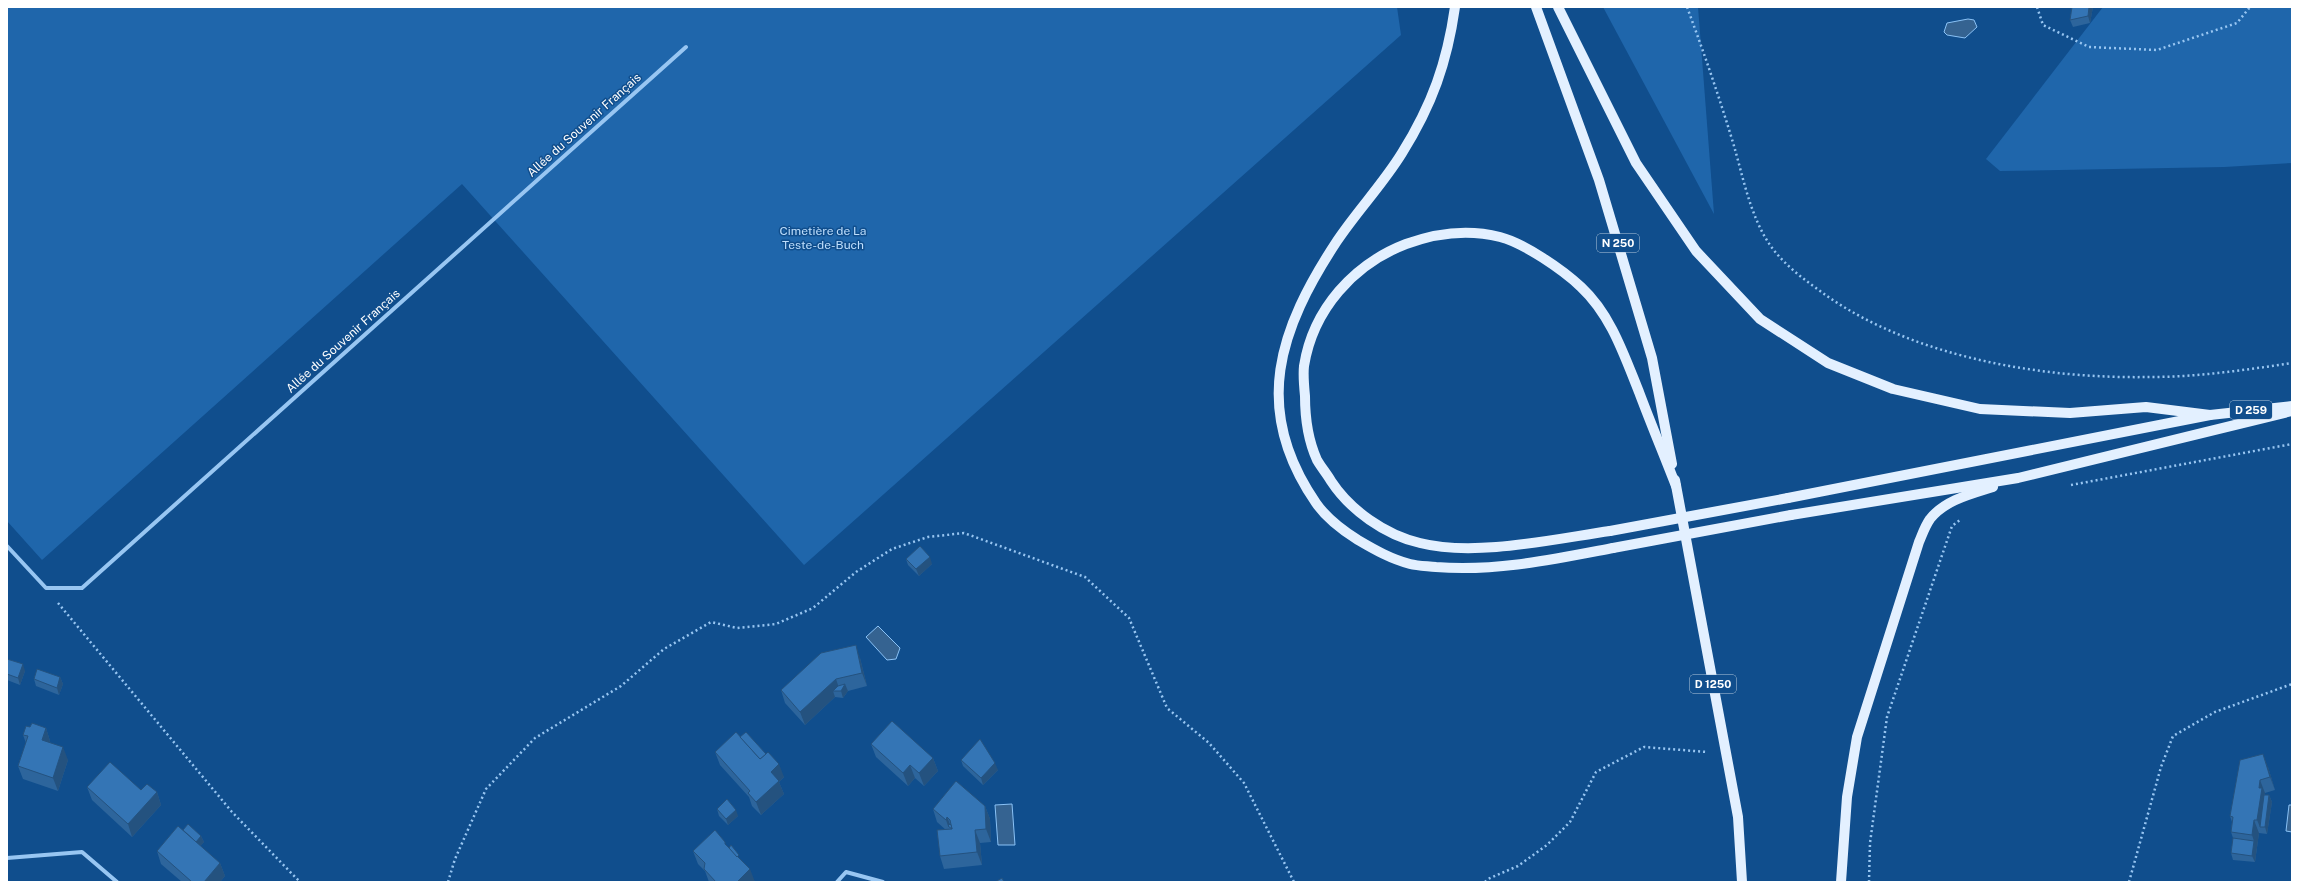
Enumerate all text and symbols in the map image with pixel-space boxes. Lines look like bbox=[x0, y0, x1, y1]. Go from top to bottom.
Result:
street label: Allée du Souvenir Français bbox=[524, 70, 644, 180]
park label: Cimetière de La Teste-de-Buch bbox=[780, 224, 866, 252]
road number: N 250 bbox=[1597, 234, 1639, 252]
street label: Allée du Souvenir Français bbox=[283, 286, 403, 396]
road number: D 259 bbox=[2230, 401, 2272, 419]
road number: D 1250 bbox=[1690, 675, 1736, 693]

